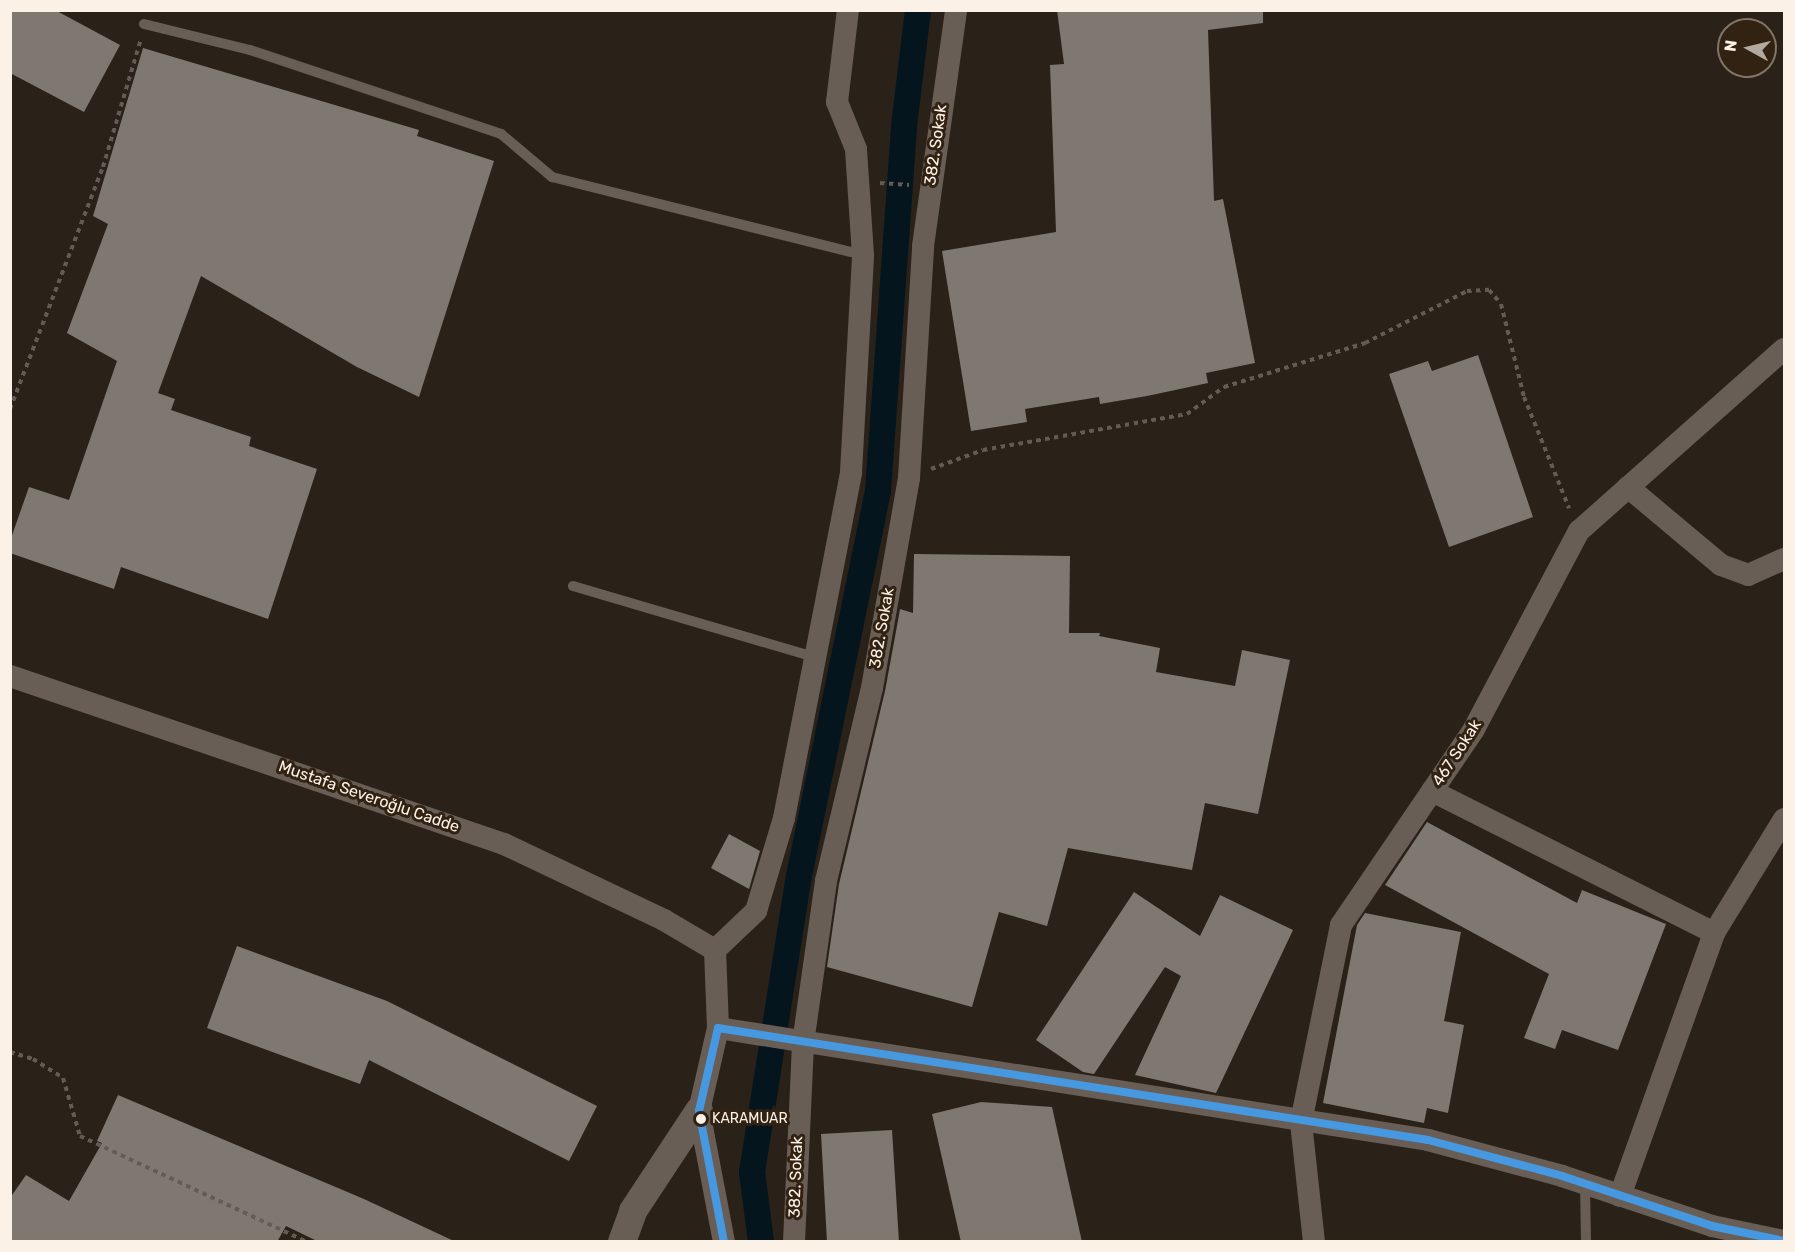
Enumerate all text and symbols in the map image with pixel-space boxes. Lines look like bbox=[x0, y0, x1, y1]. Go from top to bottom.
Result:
north arrow bbox=[1717, 18, 1777, 78]
text: N bbox=[1720, 39, 1741, 53]
street label: 382. Sokak bbox=[921, 103, 951, 187]
street label: 382. Sokak bbox=[865, 586, 899, 670]
street label: 467 Sokak bbox=[1428, 716, 1486, 790]
street label: Mustafa Severoğlu Cadde bbox=[276, 757, 462, 837]
place label: KARAMUAR bbox=[712, 1111, 788, 1127]
marker: KARAMUAR bbox=[695, 1113, 707, 1125]
street label: 382. Sokak bbox=[785, 1136, 807, 1218]

